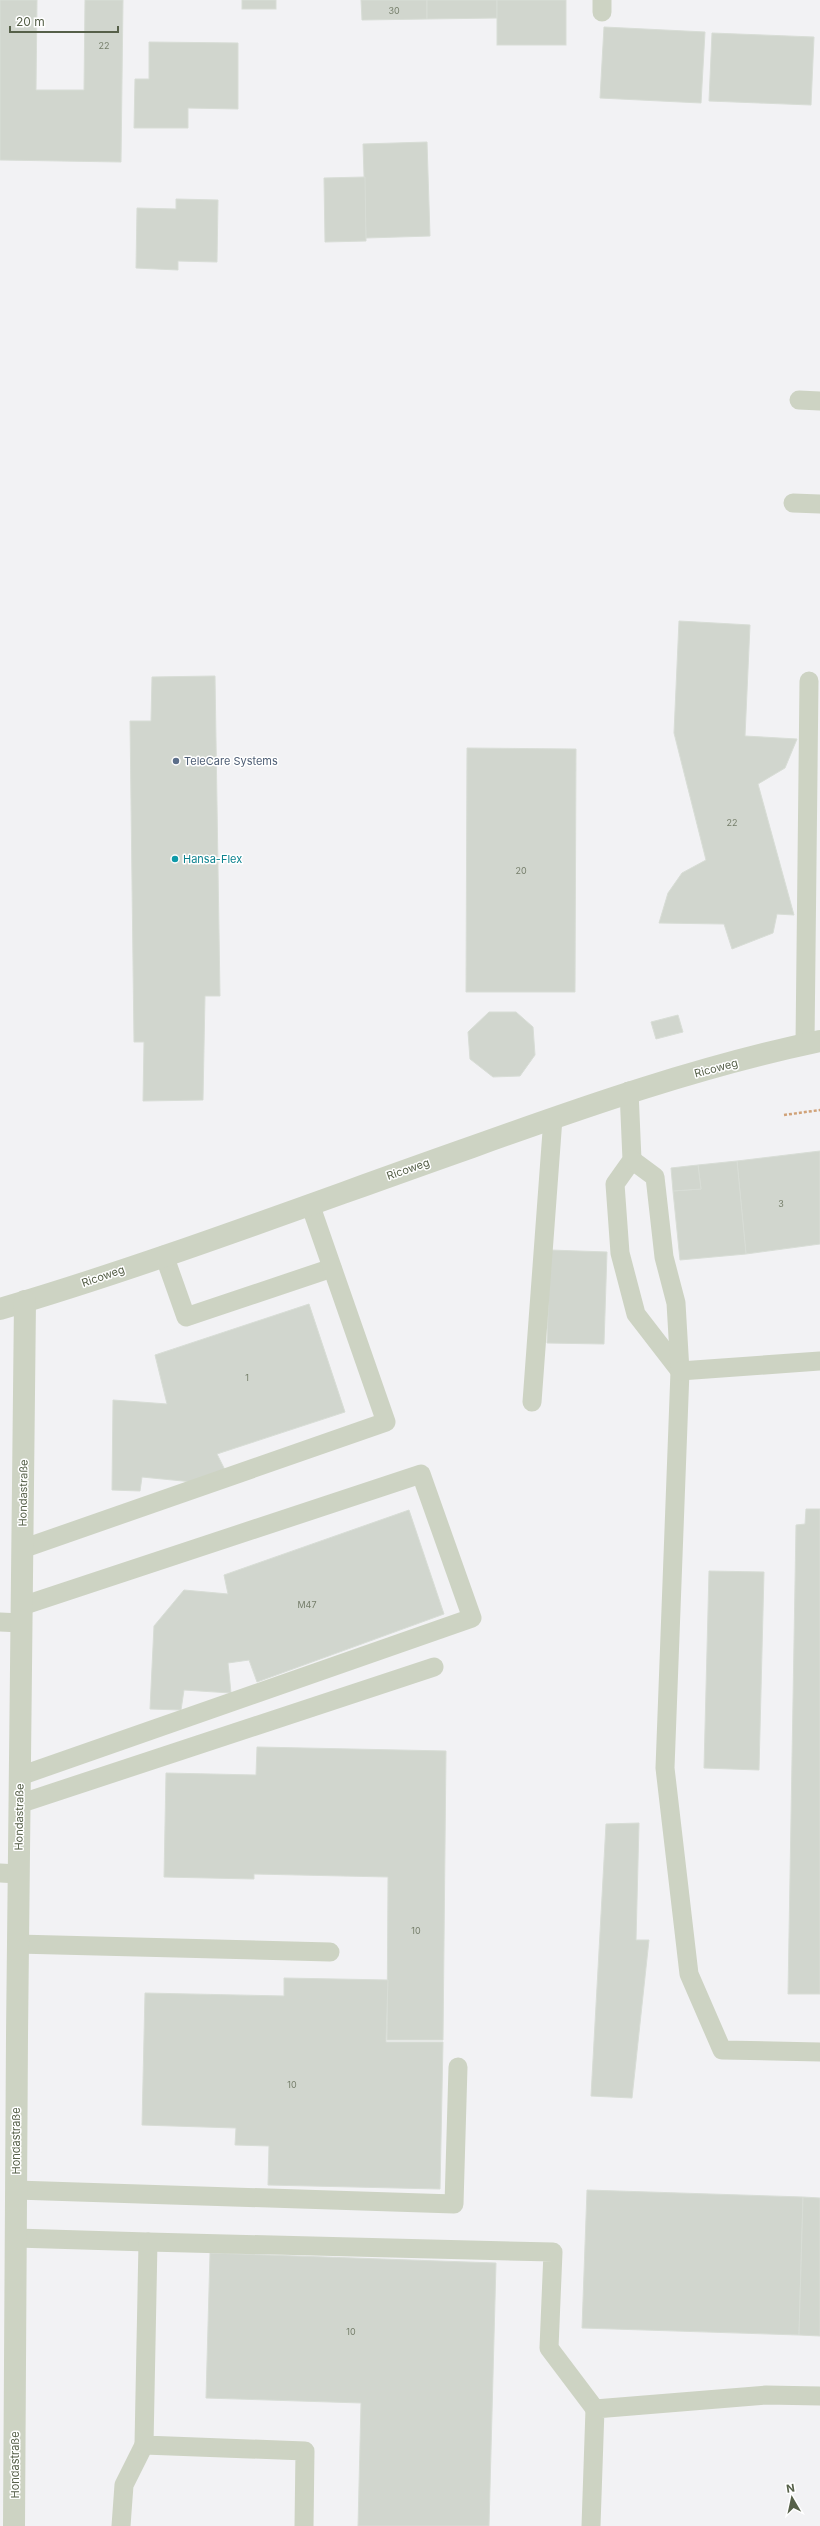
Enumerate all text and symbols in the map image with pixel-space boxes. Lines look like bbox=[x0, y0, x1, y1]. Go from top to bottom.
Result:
house number: 30 bbox=[388, 5, 400, 16]
scale bar bbox=[10, 8, 118, 34]
text: 20 m bbox=[16, 14, 45, 29]
house number: 22 bbox=[99, 40, 109, 51]
place label: TeleCare Systems bbox=[184, 754, 278, 768]
marker: TeleCare Systems bbox=[171, 756, 181, 766]
house number: 22 bbox=[727, 817, 737, 828]
place label: Hansa-Flex bbox=[183, 852, 242, 866]
marker: Hansa-Flex bbox=[170, 854, 180, 864]
house number: 20 bbox=[515, 865, 527, 876]
street label: Ricoweg bbox=[693, 1055, 739, 1081]
street label: Ricoweg bbox=[385, 1155, 431, 1183]
house number: 3 bbox=[778, 1198, 784, 1209]
street label: Ricoweg bbox=[80, 1262, 126, 1290]
house number: 1 bbox=[245, 1372, 249, 1383]
street label: Hondastraße bbox=[15, 1459, 31, 1527]
house number: M47 bbox=[297, 1599, 317, 1610]
street label: Hondastraße bbox=[11, 1783, 27, 1851]
house number: 10 bbox=[411, 1925, 421, 1936]
house number: 10 bbox=[287, 2079, 297, 2090]
street label: Hondastraße bbox=[9, 2107, 23, 2175]
house number: 10 bbox=[346, 2326, 356, 2337]
street label: Hondastraße bbox=[8, 2431, 22, 2499]
north arrow bbox=[772, 2478, 812, 2518]
text: N bbox=[785, 2481, 796, 2496]

